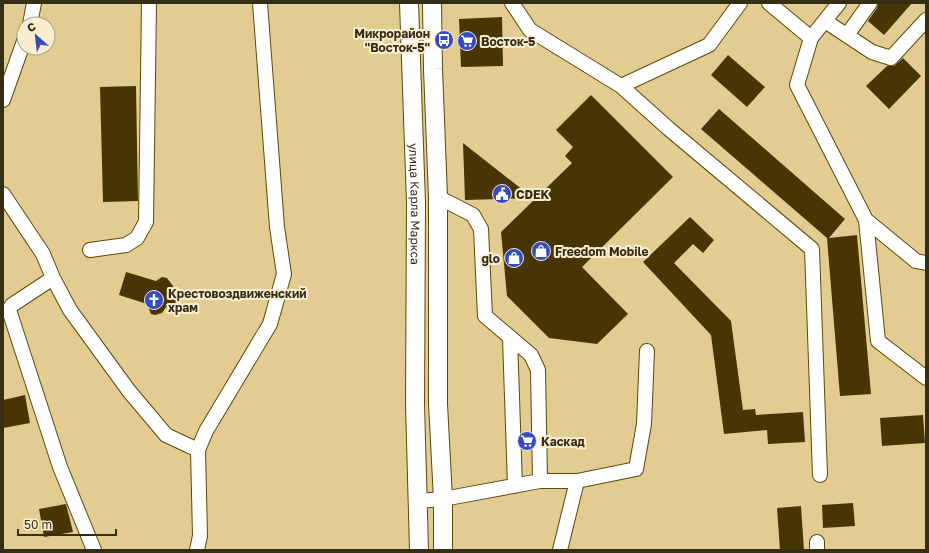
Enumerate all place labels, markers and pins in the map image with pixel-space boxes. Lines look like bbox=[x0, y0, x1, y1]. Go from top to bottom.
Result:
place label: Микрорайон "Восток-5" bbox=[354, 26, 430, 55]
bus stop icon: Микрорайон "Восток-5" bbox=[433, 29, 455, 51]
supermarket icon: Восток-5 bbox=[456, 30, 478, 52]
place label: Восток-5 bbox=[481, 34, 535, 49]
public building icon: CDEK bbox=[491, 183, 513, 205]
place label: CDEK bbox=[516, 187, 550, 202]
shop icon: Freedom Mobile bbox=[530, 240, 552, 262]
place label: Freedom Mobile bbox=[555, 244, 648, 259]
shop icon: glo bbox=[503, 247, 525, 269]
place label: glo bbox=[481, 251, 500, 266]
place label: Крестовоздвиженский храм bbox=[168, 286, 307, 315]
church icon: Крестовоздвиженский храм bbox=[143, 289, 165, 311]
supermarket icon: Каскад bbox=[516, 430, 538, 452]
place label: Каскад bbox=[541, 434, 585, 449]

